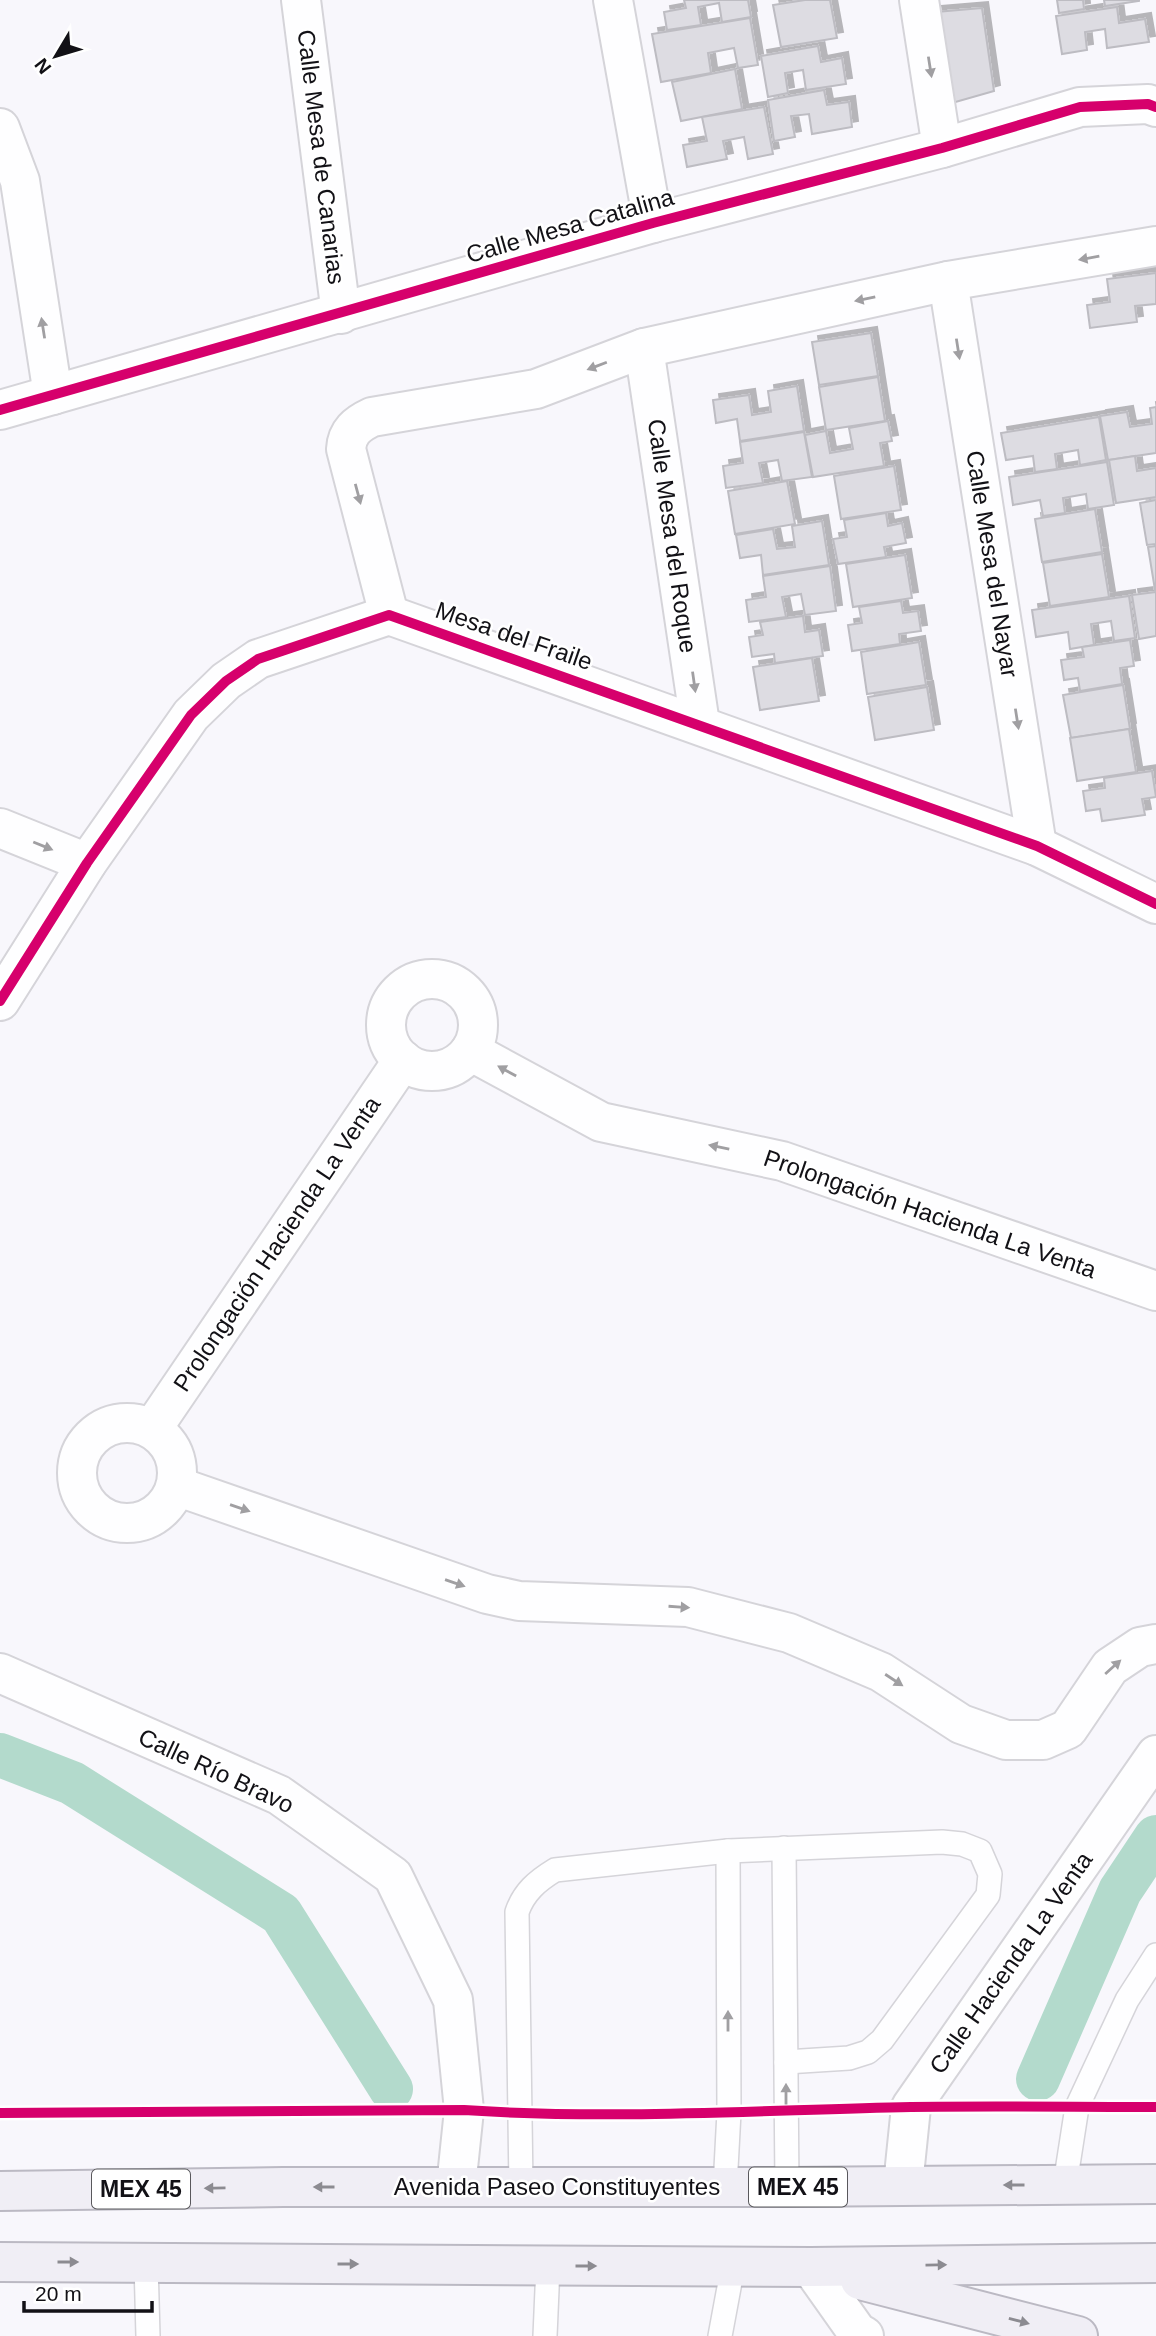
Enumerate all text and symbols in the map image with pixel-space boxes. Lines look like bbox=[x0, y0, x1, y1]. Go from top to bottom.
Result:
north arrow bbox=[21, 21, 91, 91]
street label: Calle Mesa de Canarias bbox=[292, 28, 351, 286]
text: N bbox=[30, 54, 55, 78]
one-way arrow bbox=[925, 57, 936, 79]
street label: Calle Mesa Catalina bbox=[463, 183, 677, 268]
one-way arrow bbox=[1078, 253, 1100, 264]
one-way arrow bbox=[854, 294, 876, 305]
one-way arrow bbox=[37, 316, 48, 338]
one-way arrow bbox=[953, 338, 964, 360]
one-way arrow bbox=[587, 360, 608, 371]
street label: Calle Mesa del Roque bbox=[643, 417, 702, 655]
street label: Calle Mesa del Nayar bbox=[961, 449, 1024, 679]
one-way arrow bbox=[353, 484, 363, 505]
street label: Mesa del Fraile bbox=[432, 596, 596, 675]
one-way arrow bbox=[689, 671, 700, 693]
one-way arrow bbox=[1012, 708, 1023, 730]
one-way arrow bbox=[33, 840, 54, 851]
one-way arrow bbox=[498, 1065, 517, 1077]
street label: Prolongación Hacienda La Venta bbox=[168, 1091, 386, 1396]
one-way arrow bbox=[708, 1142, 730, 1153]
street label: Prolongación Hacienda La Venta bbox=[760, 1144, 1100, 1283]
one-way arrow bbox=[230, 1503, 251, 1514]
one-way arrow bbox=[444, 1578, 465, 1589]
one-way arrow bbox=[669, 1602, 691, 1613]
one-way arrow bbox=[1104, 1659, 1121, 1675]
one-way arrow bbox=[884, 1673, 903, 1686]
street label: Calle Río Bravo bbox=[134, 1723, 298, 1818]
street label: Calle Hacienda La Venta bbox=[924, 1846, 1098, 2079]
one-way arrow bbox=[722, 2009, 734, 2031]
one-way arrow bbox=[781, 2083, 792, 2105]
road number: MEX 45 bbox=[749, 2168, 847, 2206]
road number: MEX 45 bbox=[92, 2170, 190, 2208]
street label: Avenida Paseo Constituyentes bbox=[394, 2173, 720, 2200]
one-way arrow bbox=[1003, 2179, 1025, 2190]
one-way arrow bbox=[312, 2181, 334, 2193]
one-way arrow bbox=[203, 2182, 225, 2194]
one-way arrow bbox=[57, 2256, 79, 2268]
one-way arrow bbox=[337, 2258, 359, 2270]
one-way arrow bbox=[925, 2259, 947, 2271]
one-way arrow bbox=[575, 2260, 597, 2272]
scale bar bbox=[24, 2270, 152, 2314]
text: 20 m bbox=[35, 2282, 82, 2305]
one-way arrow bbox=[1008, 2316, 1030, 2327]

